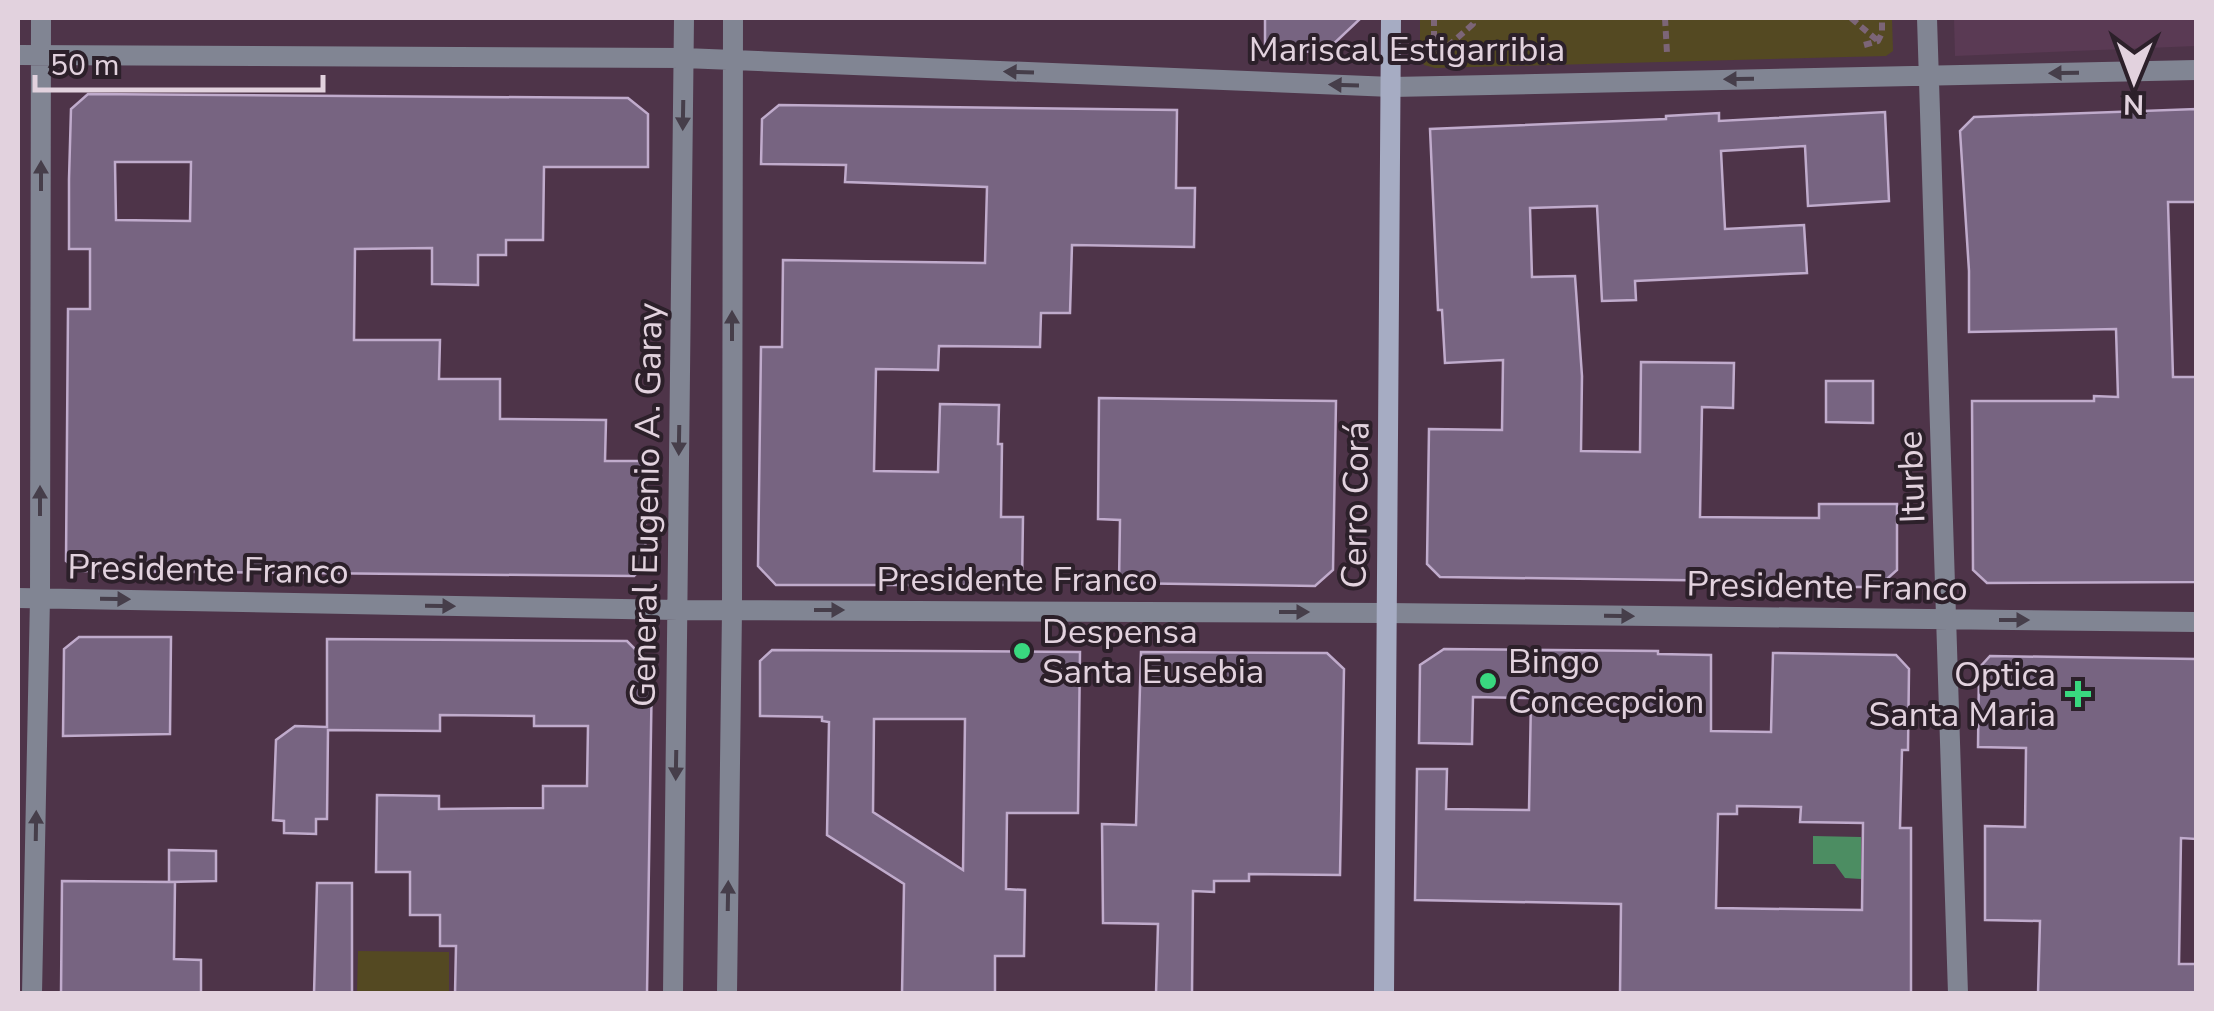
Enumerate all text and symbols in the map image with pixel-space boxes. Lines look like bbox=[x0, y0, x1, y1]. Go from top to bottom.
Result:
street label: Mariscal Estigarribia bbox=[1249, 26, 1565, 73]
scale bar bbox=[35, 30, 322, 92]
north arrow bbox=[2084, 30, 2184, 130]
text: 50 m bbox=[50, 45, 119, 86]
one-way arrow bbox=[1003, 64, 1035, 80]
one-way arrow bbox=[2048, 65, 2080, 81]
one-way arrow bbox=[1723, 71, 1755, 87]
one-way arrow bbox=[1328, 76, 1360, 92]
text: N bbox=[2123, 85, 2144, 123]
one-way arrow bbox=[675, 99, 691, 131]
one-way arrow bbox=[33, 160, 49, 192]
street label: General Eugenio A. Garay bbox=[619, 302, 674, 708]
one-way arrow bbox=[724, 310, 740, 342]
street label: Cerro Corá bbox=[1331, 421, 1380, 589]
one-way arrow bbox=[671, 424, 687, 456]
street label: Iturbe bbox=[1886, 430, 1937, 524]
one-way arrow bbox=[32, 485, 48, 517]
street label: Presidente Franco bbox=[67, 544, 349, 595]
street label: Presidente Franco bbox=[876, 556, 1158, 603]
street label: Presidente Franco bbox=[1686, 561, 1968, 612]
one-way arrow bbox=[99, 592, 131, 608]
one-way arrow bbox=[424, 598, 456, 614]
one-way arrow bbox=[814, 602, 846, 618]
one-way arrow bbox=[1279, 604, 1311, 620]
place label: Despensa Santa Eusebia bbox=[1042, 608, 1264, 695]
one-way arrow bbox=[1604, 608, 1636, 624]
one-way arrow bbox=[1999, 613, 2031, 629]
place label: Bingo Concecpcion bbox=[1508, 638, 1704, 725]
marker: Despensa Santa Eusebia bbox=[1011, 640, 1033, 662]
place label: Optica Santa Maria bbox=[1869, 651, 2056, 738]
marker: Bingo Concecpcion bbox=[1477, 670, 1499, 692]
marker: Optica Santa Maria bbox=[2065, 681, 2091, 707]
one-way arrow bbox=[667, 749, 683, 781]
one-way arrow bbox=[28, 810, 44, 842]
one-way arrow bbox=[720, 880, 736, 912]

